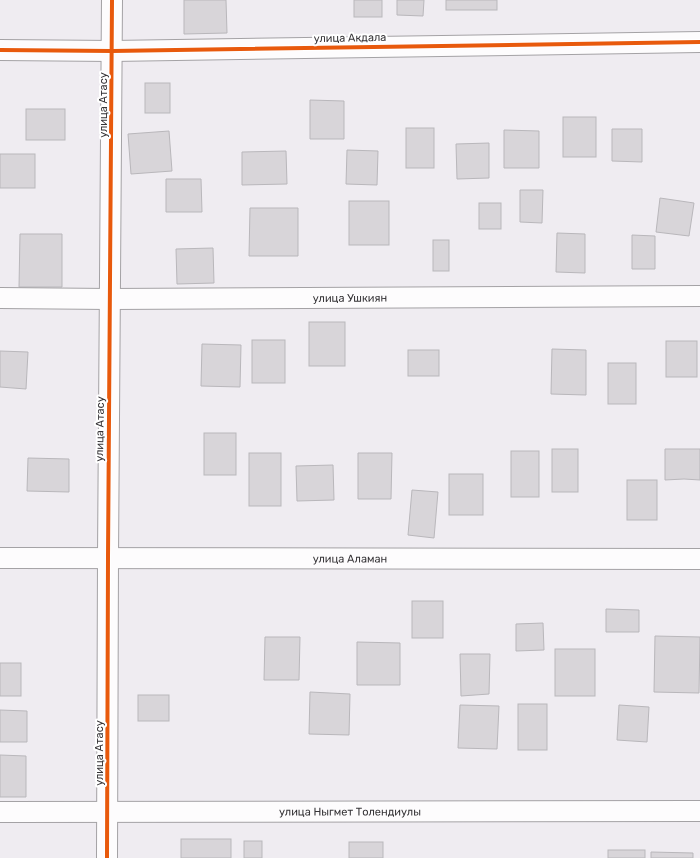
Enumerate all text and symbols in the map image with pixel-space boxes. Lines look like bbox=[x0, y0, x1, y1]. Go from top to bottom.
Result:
street label: улица Акдала bbox=[314, 31, 386, 45]
street label: улица Атасу bbox=[97, 72, 110, 138]
street label: улица Ушкиян bbox=[313, 291, 387, 304]
street label: улица Атасу bbox=[93, 396, 107, 462]
street label: улица Аламан bbox=[313, 552, 387, 565]
street label: улица Атасу bbox=[93, 720, 106, 786]
street label: улица Ныгмет Толендиулы bbox=[279, 805, 421, 818]

